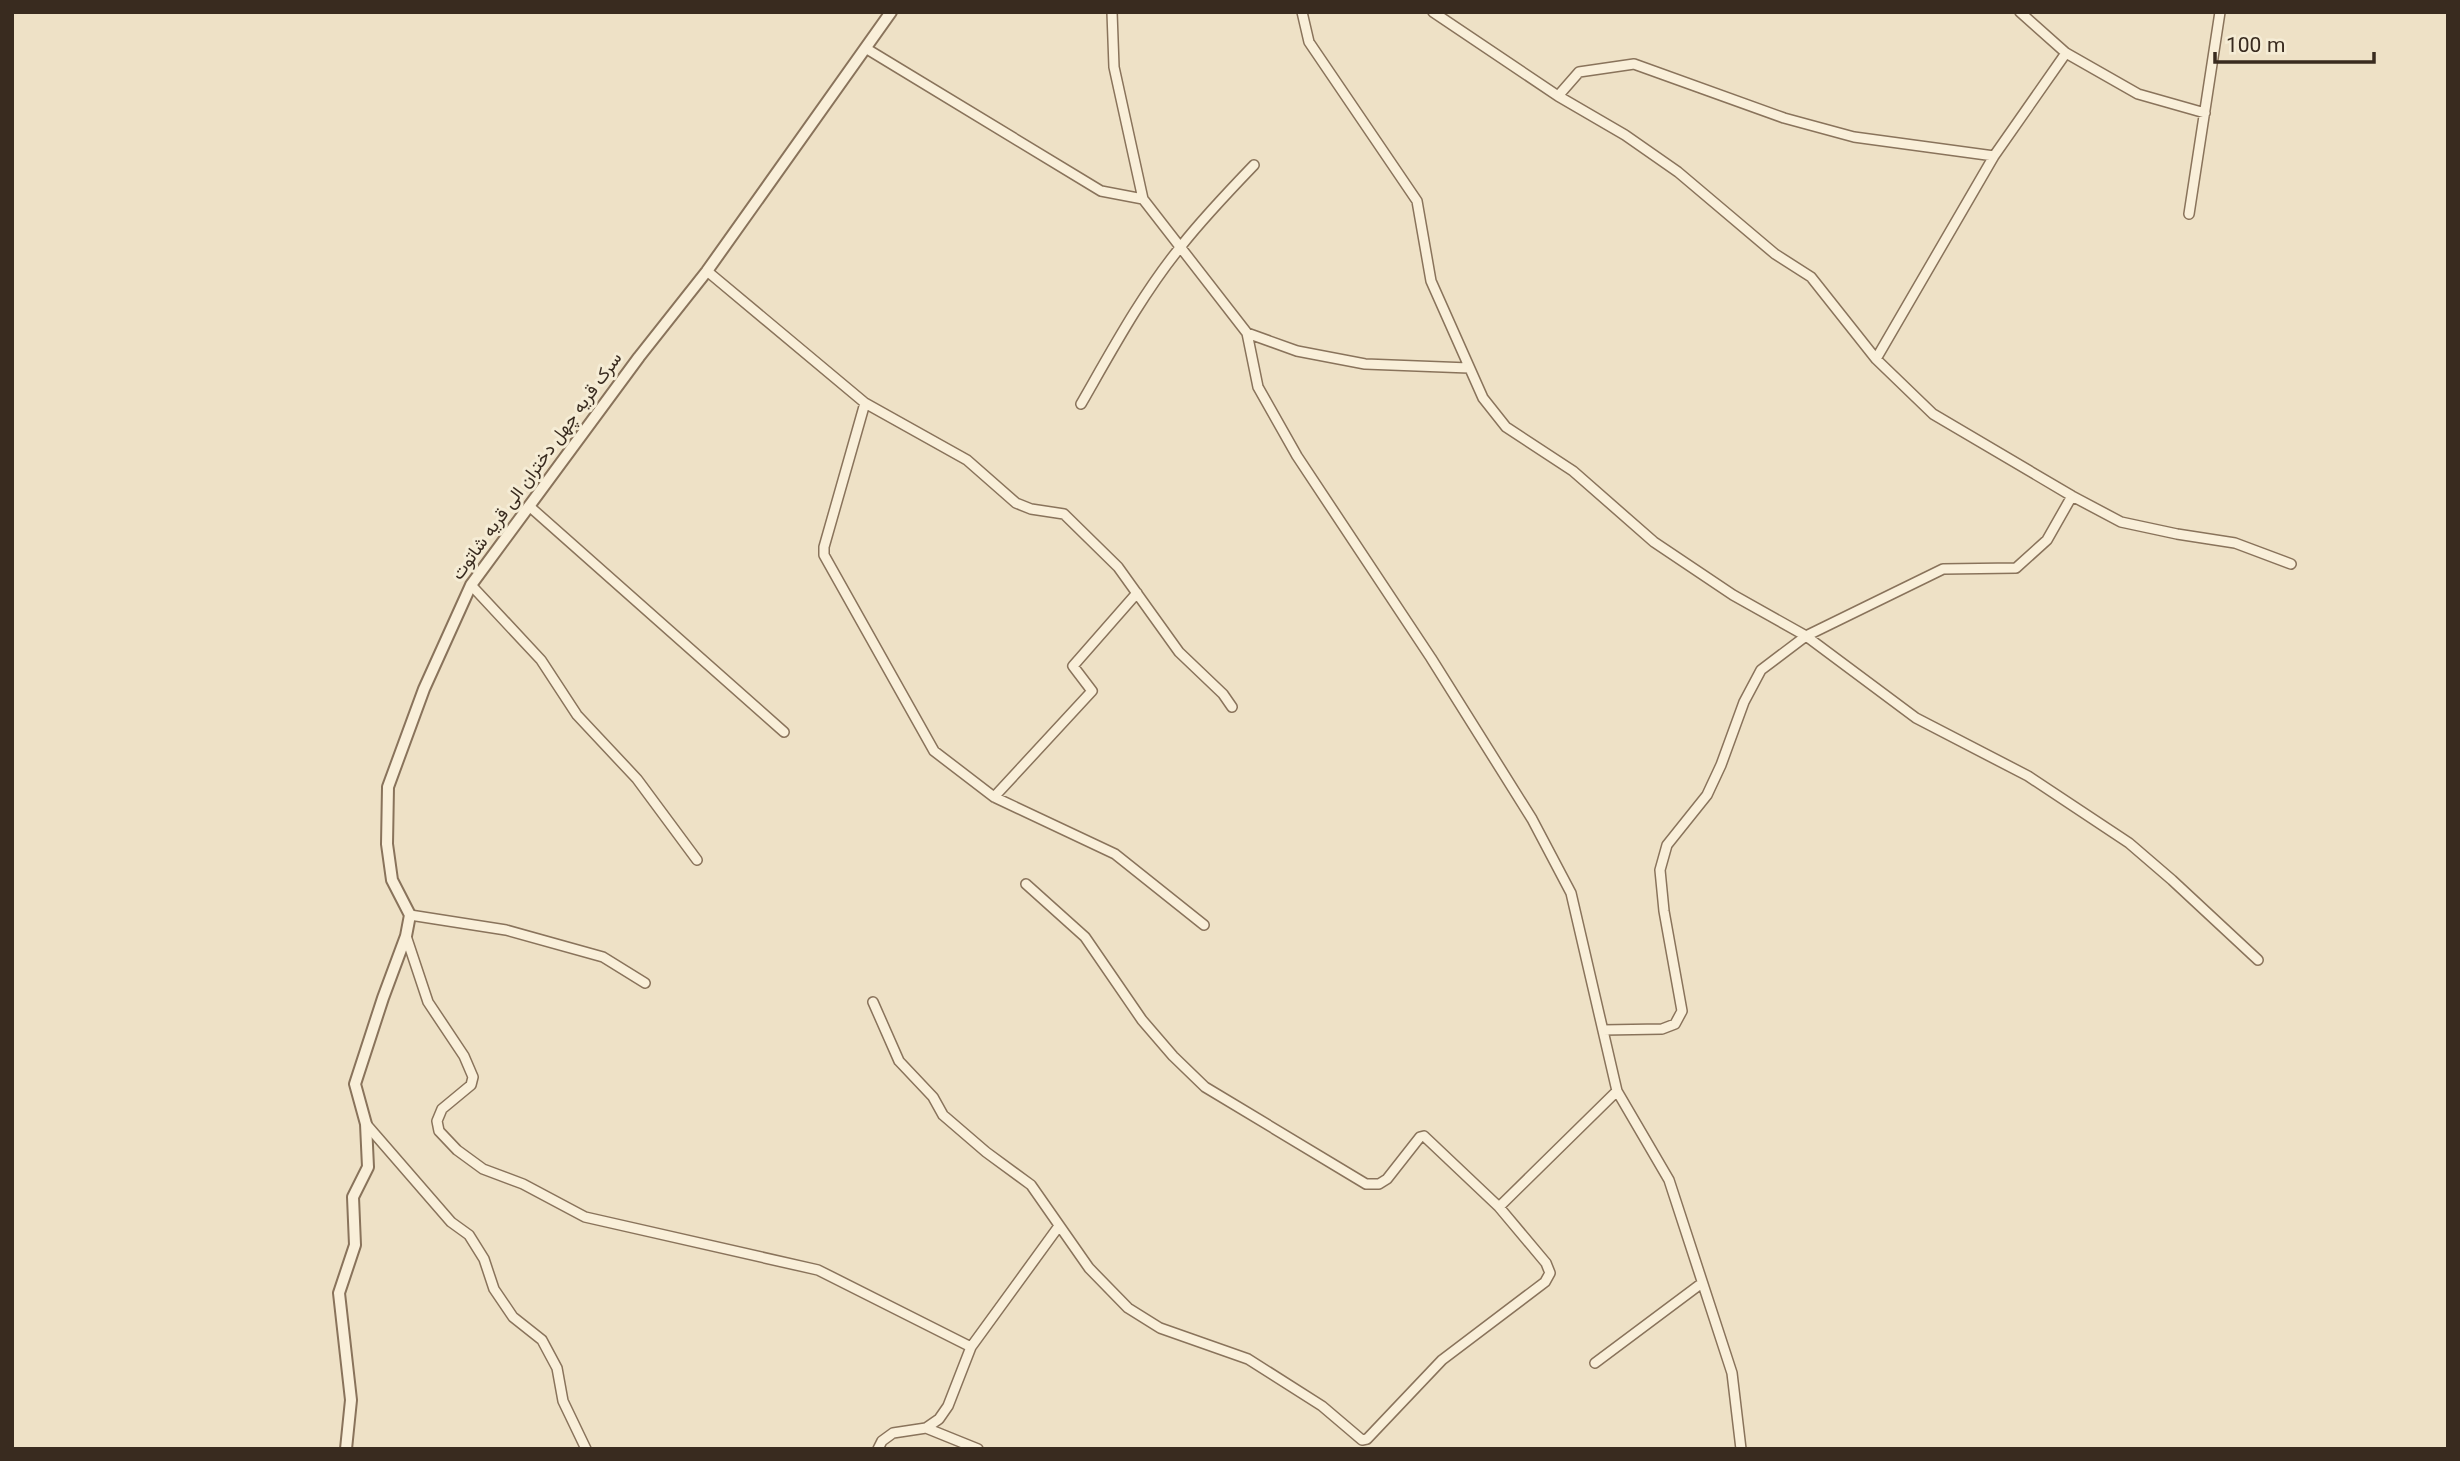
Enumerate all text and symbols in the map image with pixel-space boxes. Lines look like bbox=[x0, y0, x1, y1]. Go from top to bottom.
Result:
scale bar bbox=[2215, 21, 2374, 65]
text: 100 m bbox=[2226, 30, 2285, 63]
street label: سرک قریه چهل دختران الی قریه شاتوت bbox=[446, 347, 630, 587]

